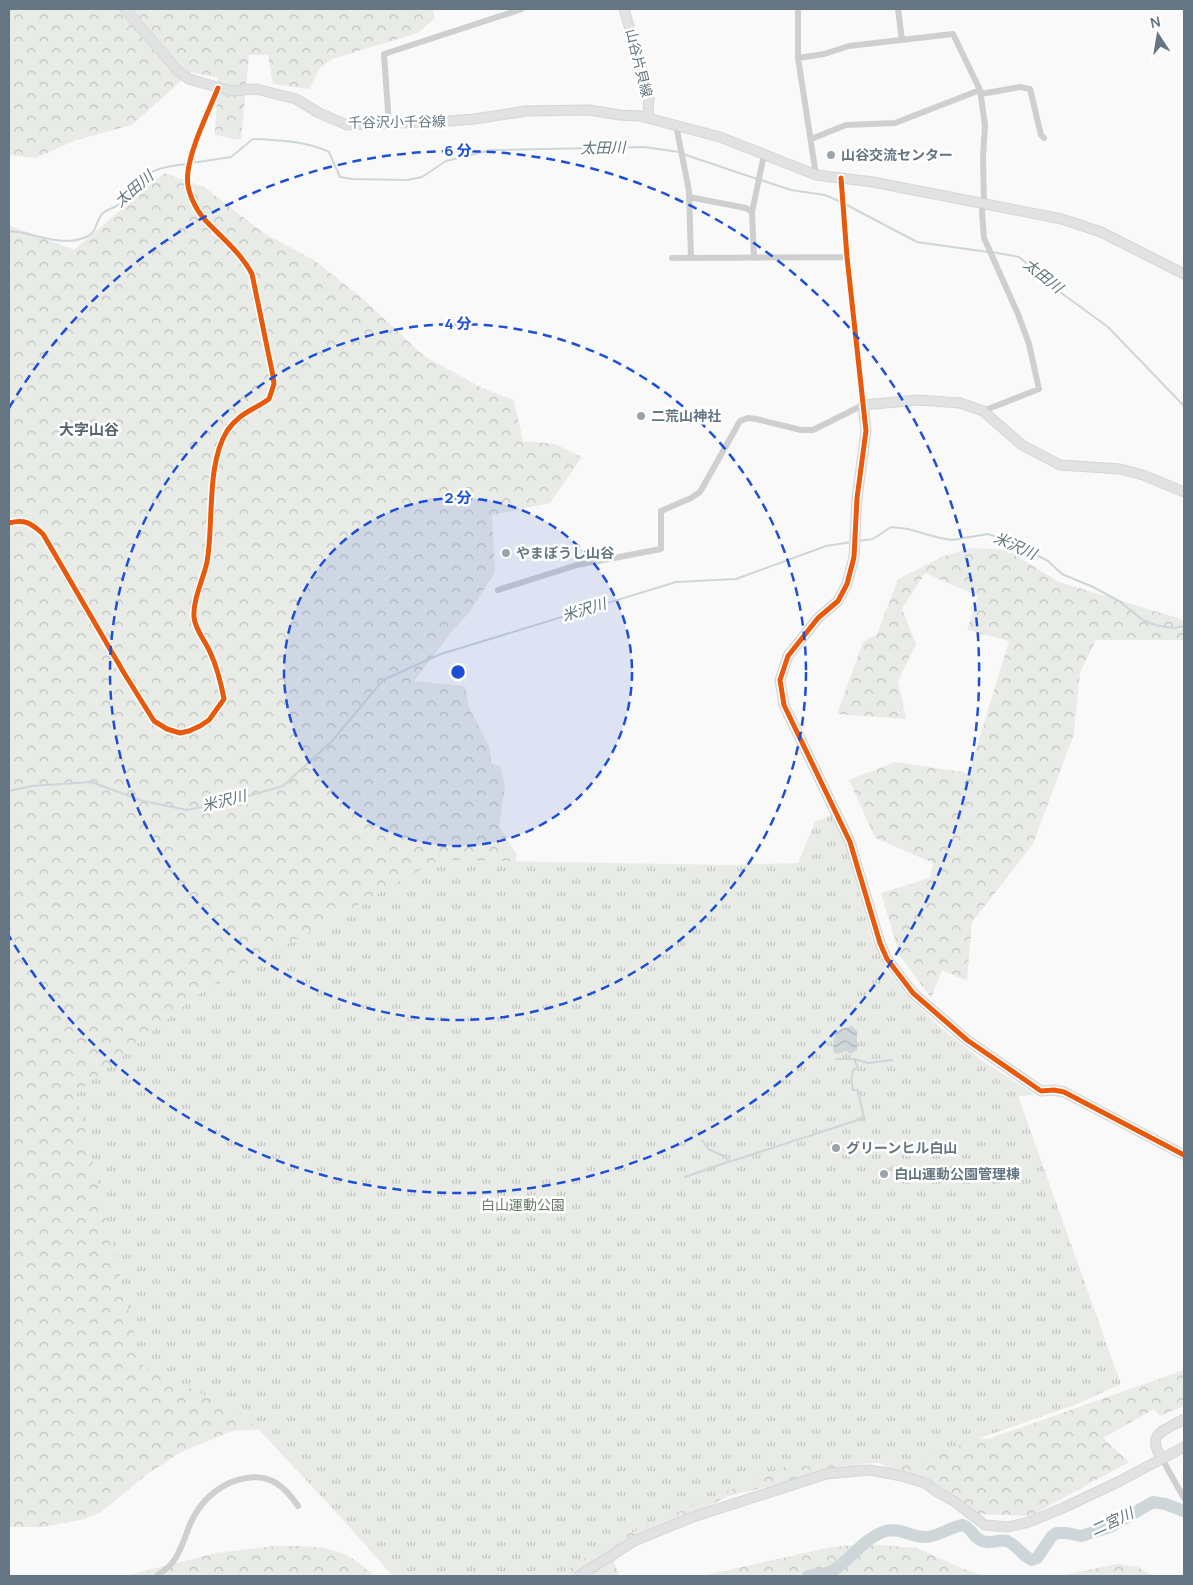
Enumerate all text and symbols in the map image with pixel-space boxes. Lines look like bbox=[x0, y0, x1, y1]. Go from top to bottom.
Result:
north arrow bbox=[1133, 10, 1183, 60]
text: N bbox=[1148, 11, 1162, 32]
street label: 山谷片貝線 bbox=[622, 27, 657, 99]
street label: 千谷沢小千谷線 bbox=[348, 111, 446, 132]
water label: 太田川 bbox=[580, 137, 628, 158]
text: 6 分 bbox=[444, 140, 472, 161]
place label: 山谷交流センター bbox=[841, 145, 953, 164]
marker: 山谷交流センター bbox=[825, 149, 837, 161]
water label: 太田川 bbox=[110, 165, 159, 211]
water label: 太田川 bbox=[1019, 253, 1069, 299]
text: 4 分 bbox=[444, 313, 472, 334]
place label: 二荒山神社 bbox=[651, 406, 721, 425]
marker: 二荒山神社 bbox=[635, 410, 647, 422]
district label: 大字山谷 bbox=[59, 419, 119, 440]
text: 2 分 bbox=[445, 487, 471, 508]
water label: 米沢川 bbox=[990, 527, 1042, 565]
place label: やまぼうし山谷 bbox=[516, 543, 615, 562]
marker: やまぼうし山谷 bbox=[500, 547, 512, 559]
water label: 米沢川 bbox=[559, 592, 610, 626]
centre of rings bbox=[449, 663, 467, 681]
water label: 米沢川 bbox=[199, 784, 250, 816]
place label: グリーンヒル白山 bbox=[846, 1138, 957, 1157]
marker: グリーンヒル白山 bbox=[830, 1142, 842, 1154]
place label: 白山運動公園管理棟 bbox=[894, 1164, 1020, 1183]
marker: 白山運動公園管理棟 bbox=[878, 1168, 890, 1180]
park label: 白山運動公園 bbox=[481, 1195, 565, 1214]
water label: 二宮川 bbox=[1087, 1502, 1138, 1541]

